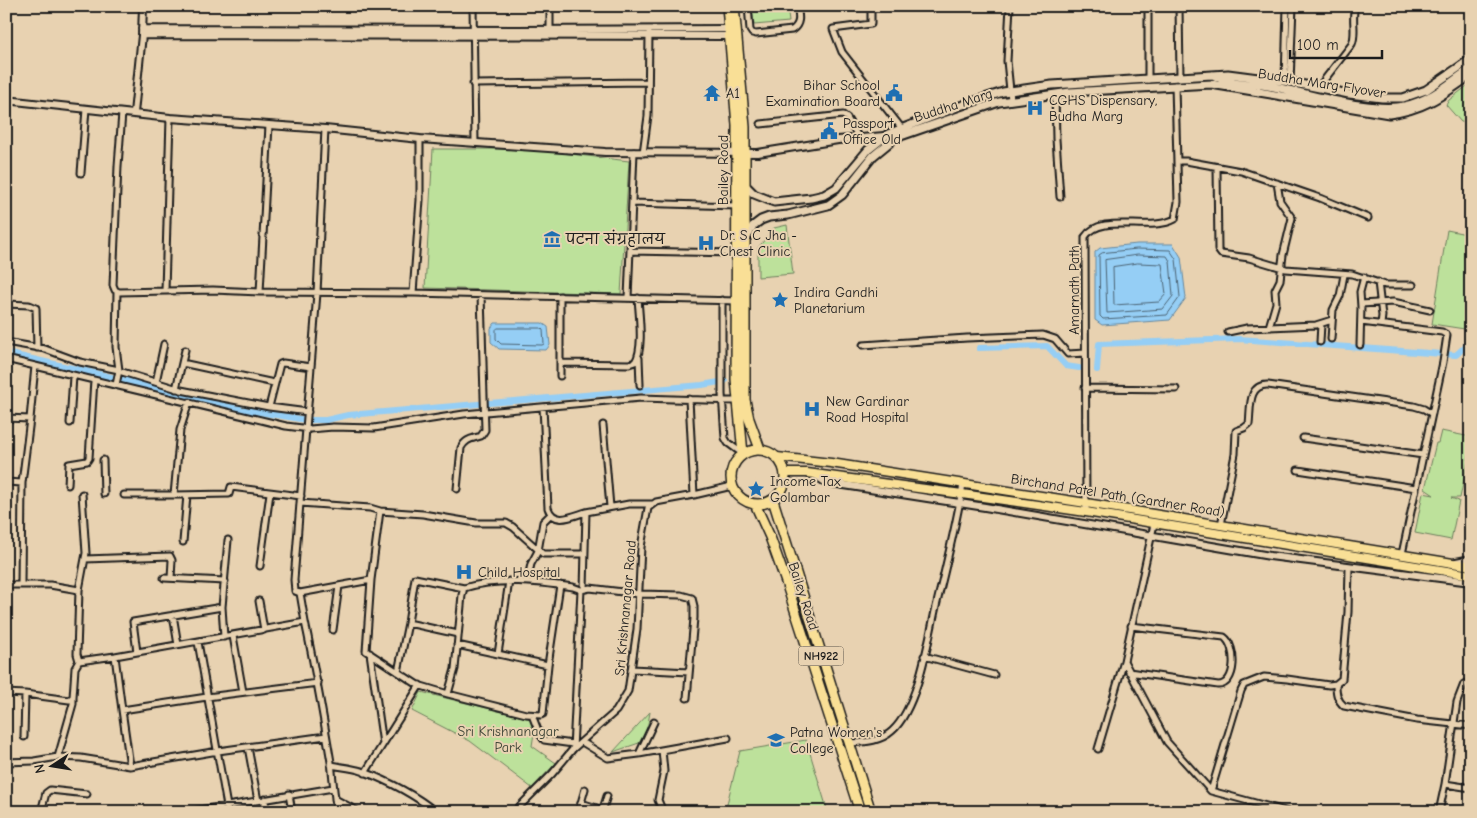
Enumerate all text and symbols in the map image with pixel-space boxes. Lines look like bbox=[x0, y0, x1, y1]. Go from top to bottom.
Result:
scale bar bbox=[1290, 28, 1382, 60]
text: 100 m bbox=[1297, 36, 1339, 54]
street label: Buddha Marg Flyover bbox=[1257, 65, 1387, 102]
place label: Bihar School Examination Board bbox=[765, 77, 880, 110]
temple icon: A1 bbox=[702, 83, 722, 103]
public building icon: Bihar School Examination Board bbox=[884, 83, 904, 103]
place label: A1 bbox=[726, 85, 740, 102]
street label: Buddha Marg bbox=[912, 85, 995, 126]
place label: CGHS Dispensary, Budha Marg bbox=[1049, 92, 1157, 125]
hospital icon: CGHS Dispensary, Budha Marg bbox=[1025, 98, 1045, 118]
place label: Passport Office Old bbox=[843, 115, 901, 148]
public building icon: Passport Office Old bbox=[819, 121, 839, 141]
street label: Bailey Road bbox=[715, 135, 732, 205]
place label: Dr. S C Jha - Chest Clinic bbox=[720, 227, 797, 260]
museum icon: पटना संग्रहालय bbox=[542, 229, 562, 249]
place label: पटना संग्रहालय bbox=[565, 229, 666, 248]
hospital icon: Dr. S C Jha - Chest Clinic bbox=[696, 233, 716, 253]
street label: Amarnath Path bbox=[1066, 245, 1083, 335]
place label: Indira Gandhi Planetarium bbox=[794, 284, 878, 317]
place icon: Indira Gandhi Planetarium bbox=[770, 290, 790, 310]
place label: New Gardinar Road Hospital bbox=[826, 393, 909, 426]
hospital icon: New Gardinar Road Hospital bbox=[802, 399, 822, 419]
street label: Birchand Patel Path (Gardner Road) bbox=[1010, 470, 1226, 521]
place label: Income Tax Golambar bbox=[770, 473, 841, 506]
place icon: Income Tax Golambar bbox=[746, 479, 766, 499]
street label: Sri Krishnanagar Road bbox=[611, 540, 640, 677]
street label: Bailey Road bbox=[785, 560, 822, 632]
hospital icon: Child Hospital bbox=[454, 562, 474, 582]
place label: Child Hospital bbox=[478, 564, 560, 581]
road number: NH922 bbox=[798, 646, 844, 666]
park label: Sri Krishnanagar Park bbox=[457, 723, 559, 756]
place label: Patna Women's College bbox=[790, 724, 882, 757]
school or university icon: Patna Women's College bbox=[766, 730, 786, 750]
north arrow bbox=[28, 740, 78, 790]
text: N bbox=[31, 762, 49, 775]

